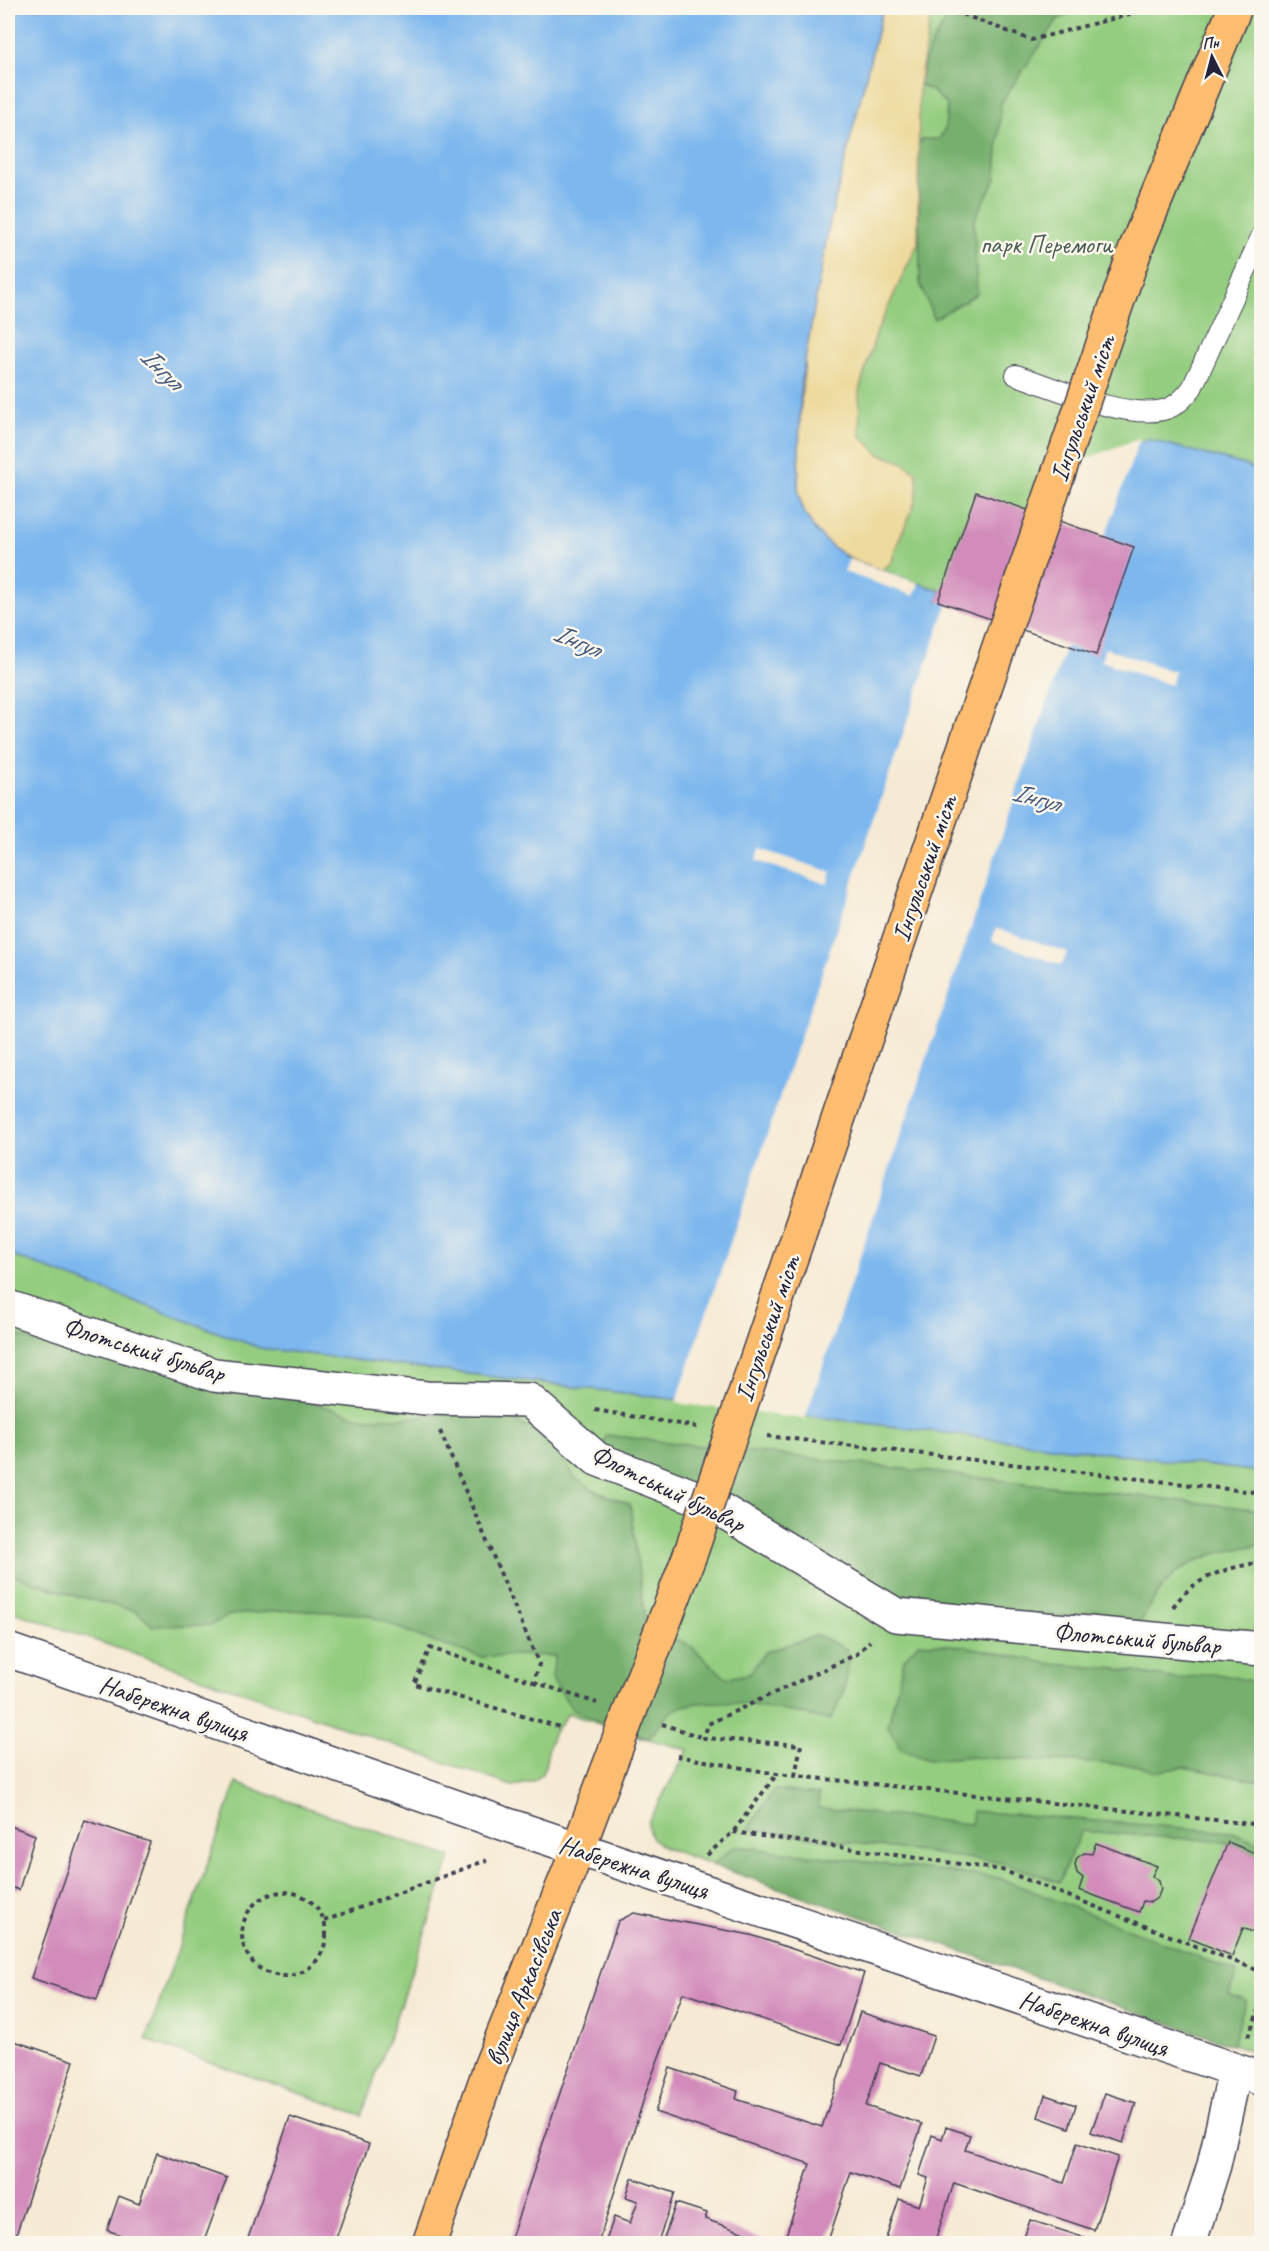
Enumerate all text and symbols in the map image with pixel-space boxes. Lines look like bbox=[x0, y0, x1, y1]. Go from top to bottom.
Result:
north arrow bbox=[1182, 27, 1242, 87]
text: Пн bbox=[1201, 32, 1221, 54]
park label: парк Перемоги bbox=[980, 228, 1114, 261]
street label: Інгульський міст bbox=[1042, 329, 1124, 486]
water label: Інгул bbox=[133, 339, 194, 400]
water label: Інгул bbox=[549, 615, 609, 667]
water label: Інгул bbox=[1009, 774, 1067, 821]
street label: Інгульський міст bbox=[884, 789, 966, 946]
street label: Інгульський міст bbox=[727, 1249, 809, 1406]
street label: Флотський бульвар bbox=[59, 1309, 231, 1390]
street label: Флотський бульвар bbox=[585, 1437, 752, 1541]
street label: Флотський бульвар bbox=[1052, 1615, 1224, 1662]
street label: Набережна вулиця bbox=[95, 1668, 254, 1750]
street label: Набережна вулиця bbox=[555, 1828, 714, 1908]
street label: вулиця Аркасівська bbox=[477, 1903, 570, 2070]
street label: Набережна вулиця bbox=[1015, 1983, 1174, 2065]

